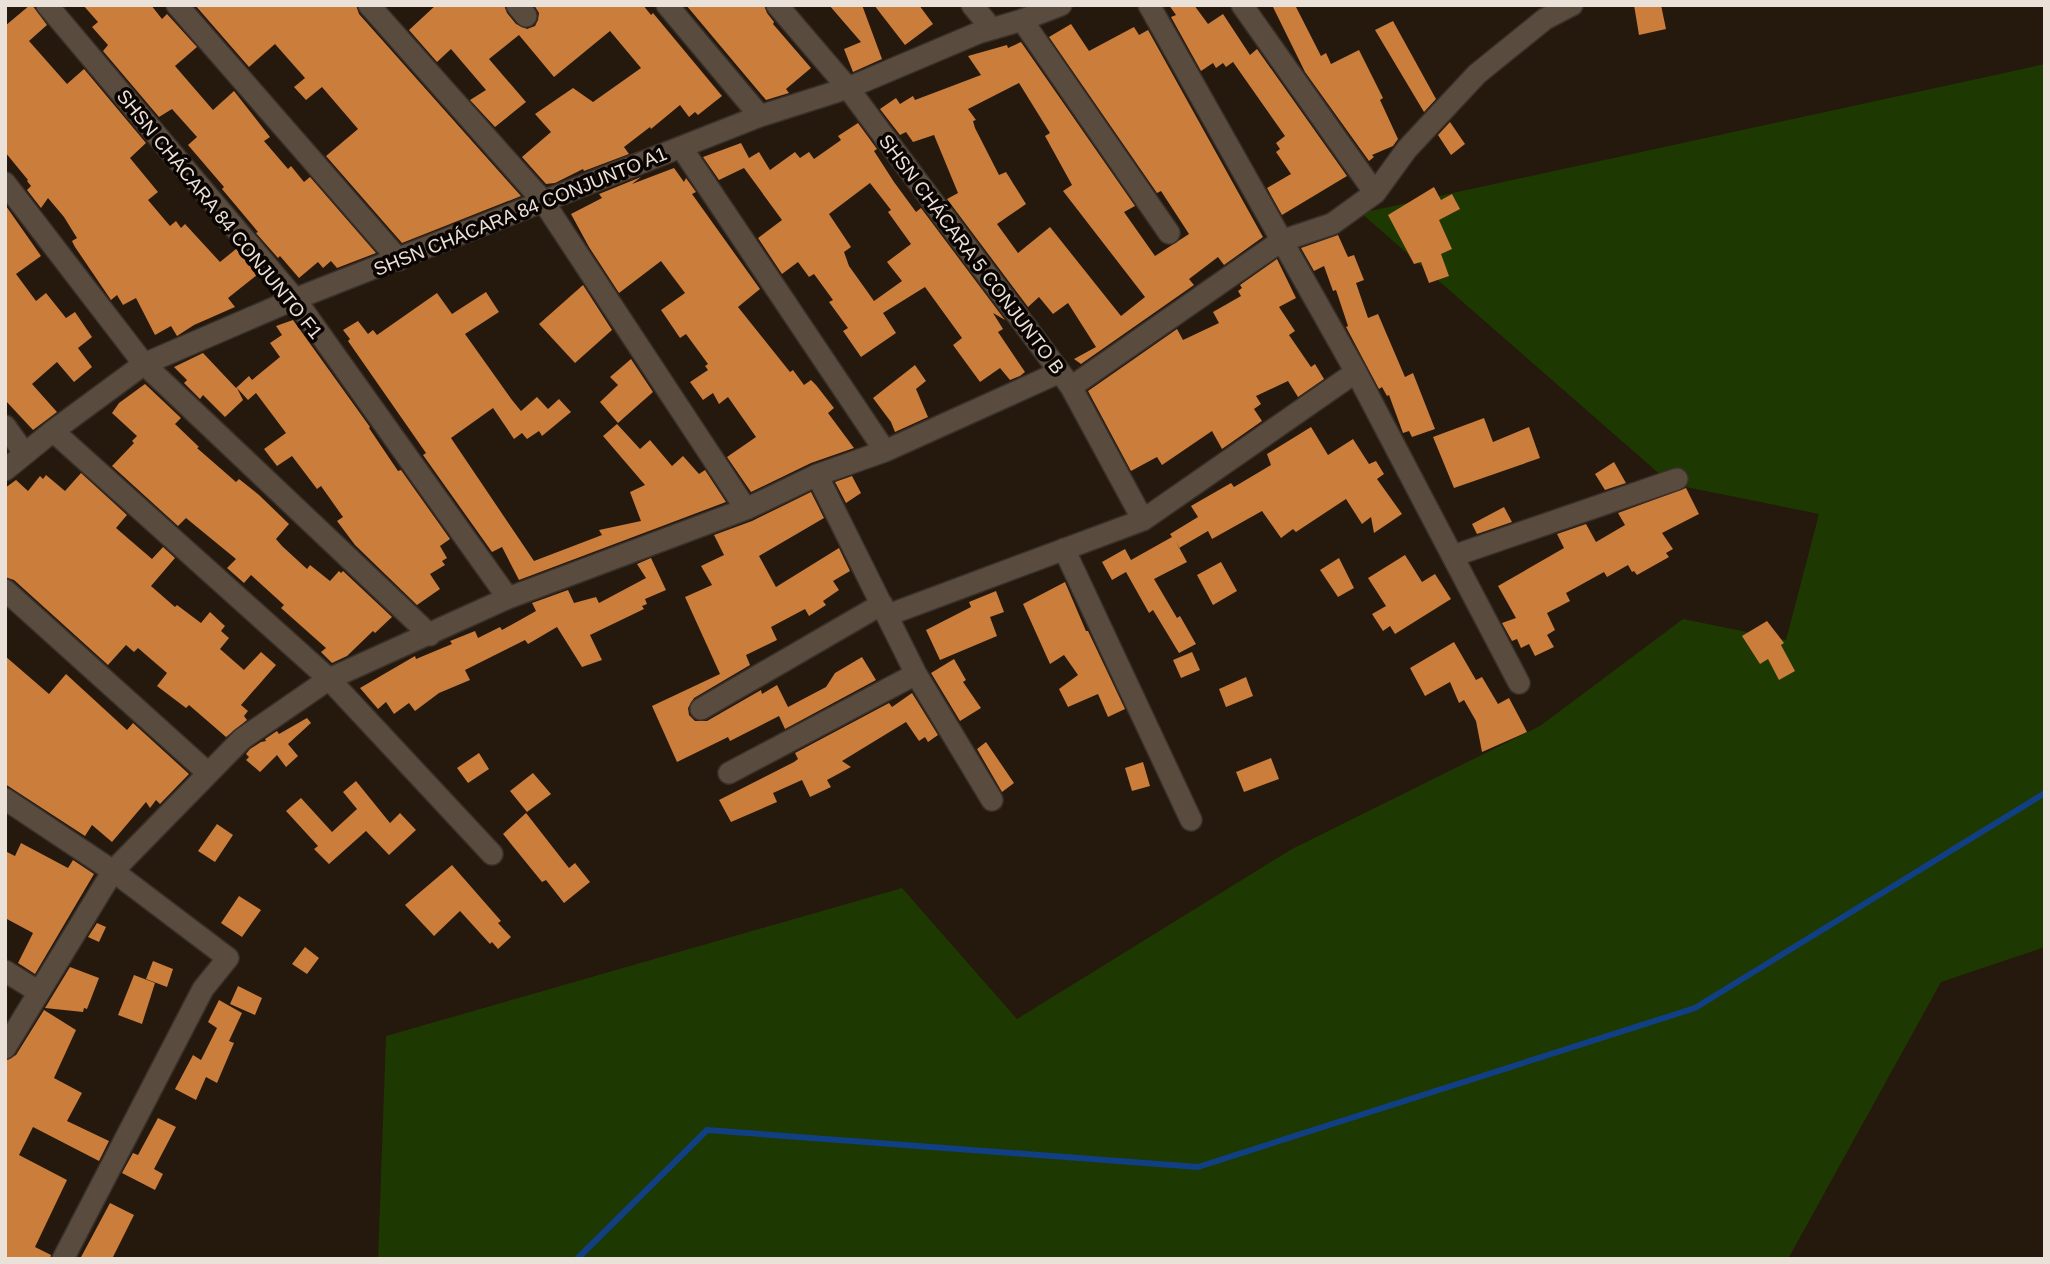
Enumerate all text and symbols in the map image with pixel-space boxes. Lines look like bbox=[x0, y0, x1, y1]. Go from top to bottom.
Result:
street label: SHSN CHÁCARA 84 CONJUNTO F1 bbox=[113, 86, 327, 343]
street label: SHSN CHÁCARA 5 CONJUNTO B bbox=[875, 131, 1069, 378]
street label: SHSN CHÁCARA 84 CONJUNTO A1 bbox=[371, 143, 670, 280]

